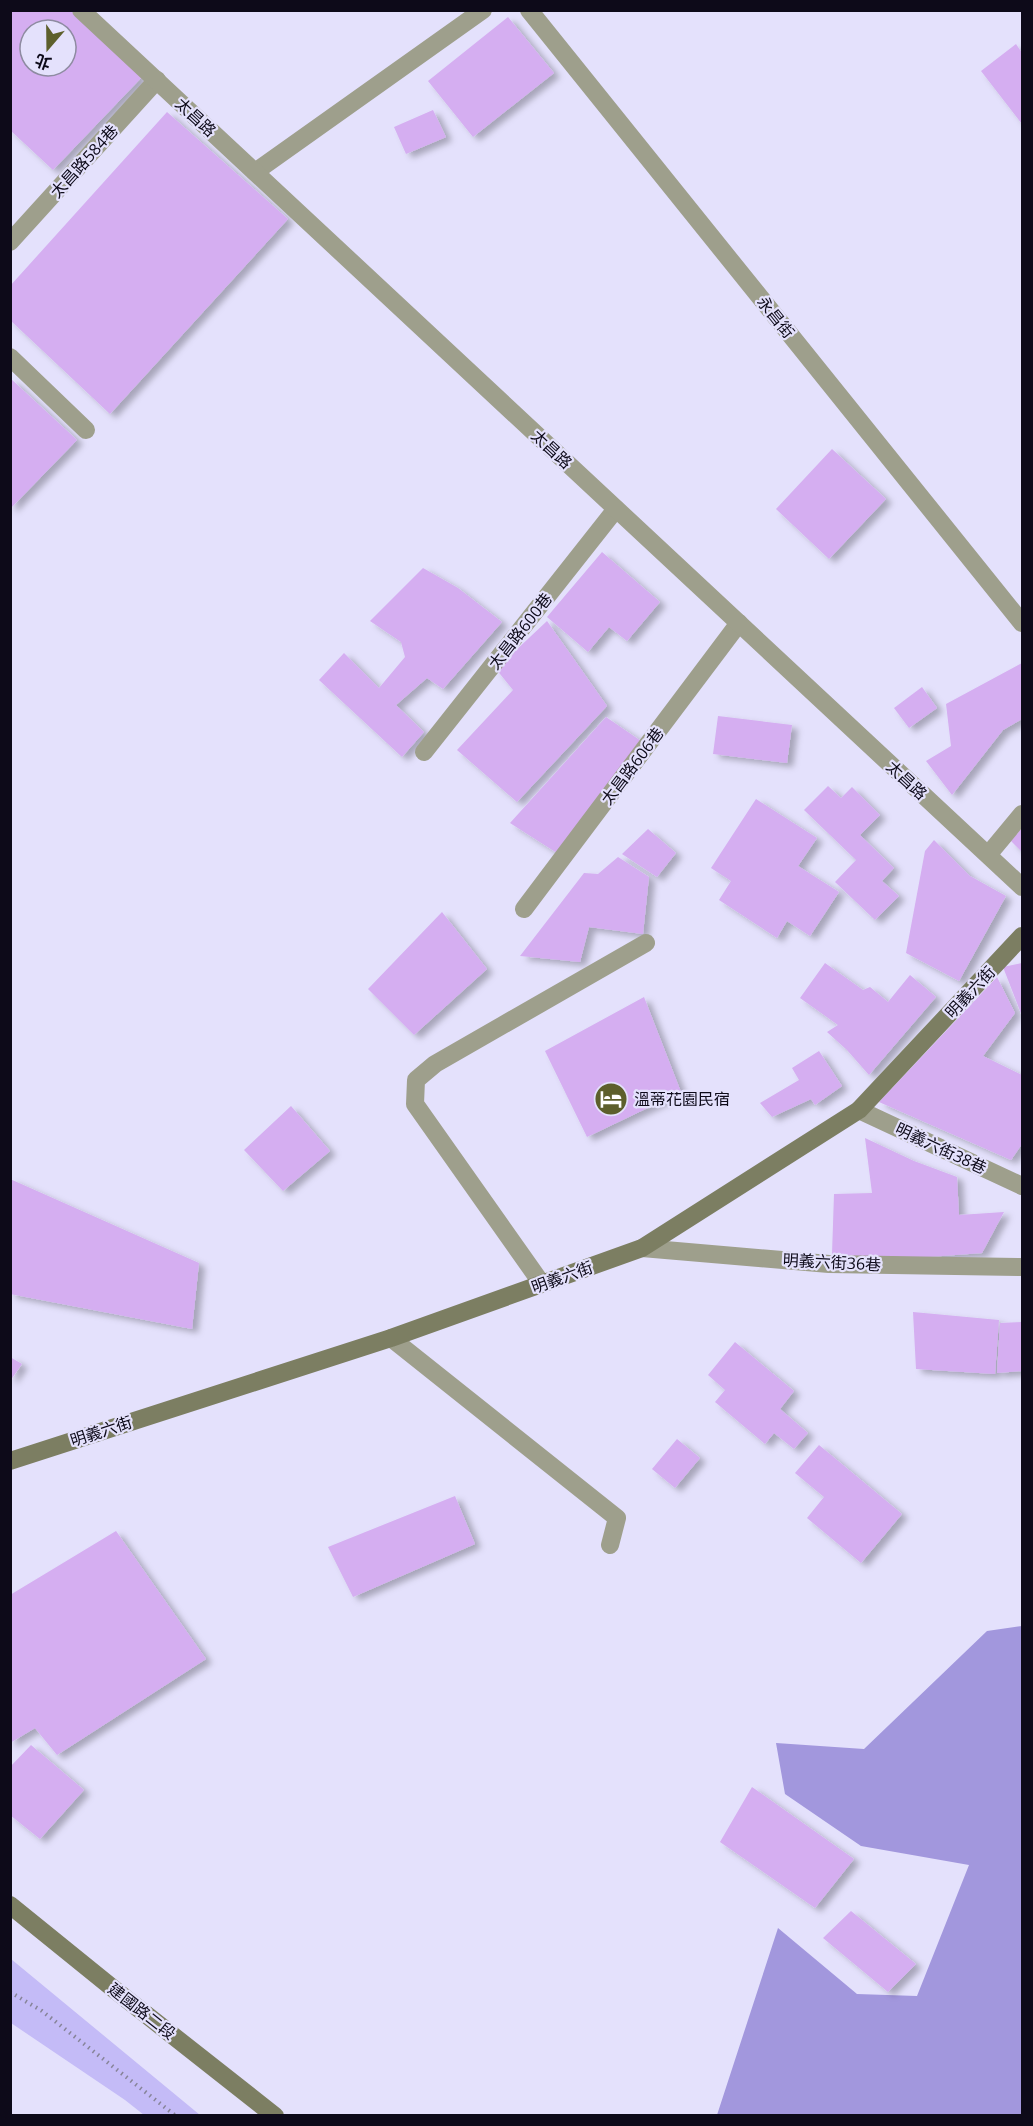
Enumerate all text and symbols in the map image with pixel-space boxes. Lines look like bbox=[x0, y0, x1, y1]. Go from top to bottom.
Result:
north arrow bbox=[18, 18, 78, 78]
text: 北 bbox=[32, 49, 54, 75]
street label: 太昌路 bbox=[171, 93, 221, 141]
street label: 太昌路584巷 bbox=[45, 120, 123, 202]
street label: 永昌街 bbox=[752, 291, 800, 343]
street label: 太昌路 bbox=[527, 425, 577, 473]
street label: 太昌路600巷 bbox=[483, 588, 557, 674]
street label: 太昌路606巷 bbox=[596, 723, 668, 809]
street label: 太昌路 bbox=[882, 756, 932, 804]
street label: 明義六街 bbox=[940, 961, 1000, 1023]
hotel icon: 溫蒂花園民宿 bbox=[593, 1081, 629, 1117]
place label: 溫蒂花園民宿 bbox=[634, 1088, 730, 1110]
street label: 明義六街38巷 bbox=[892, 1117, 990, 1179]
street label: 明義六街36巷 bbox=[782, 1248, 882, 1276]
street label: 明義六街 bbox=[528, 1256, 596, 1298]
street label: 明義六街 bbox=[67, 1411, 135, 1451]
street label: 建國路二段 bbox=[104, 1978, 180, 2044]

